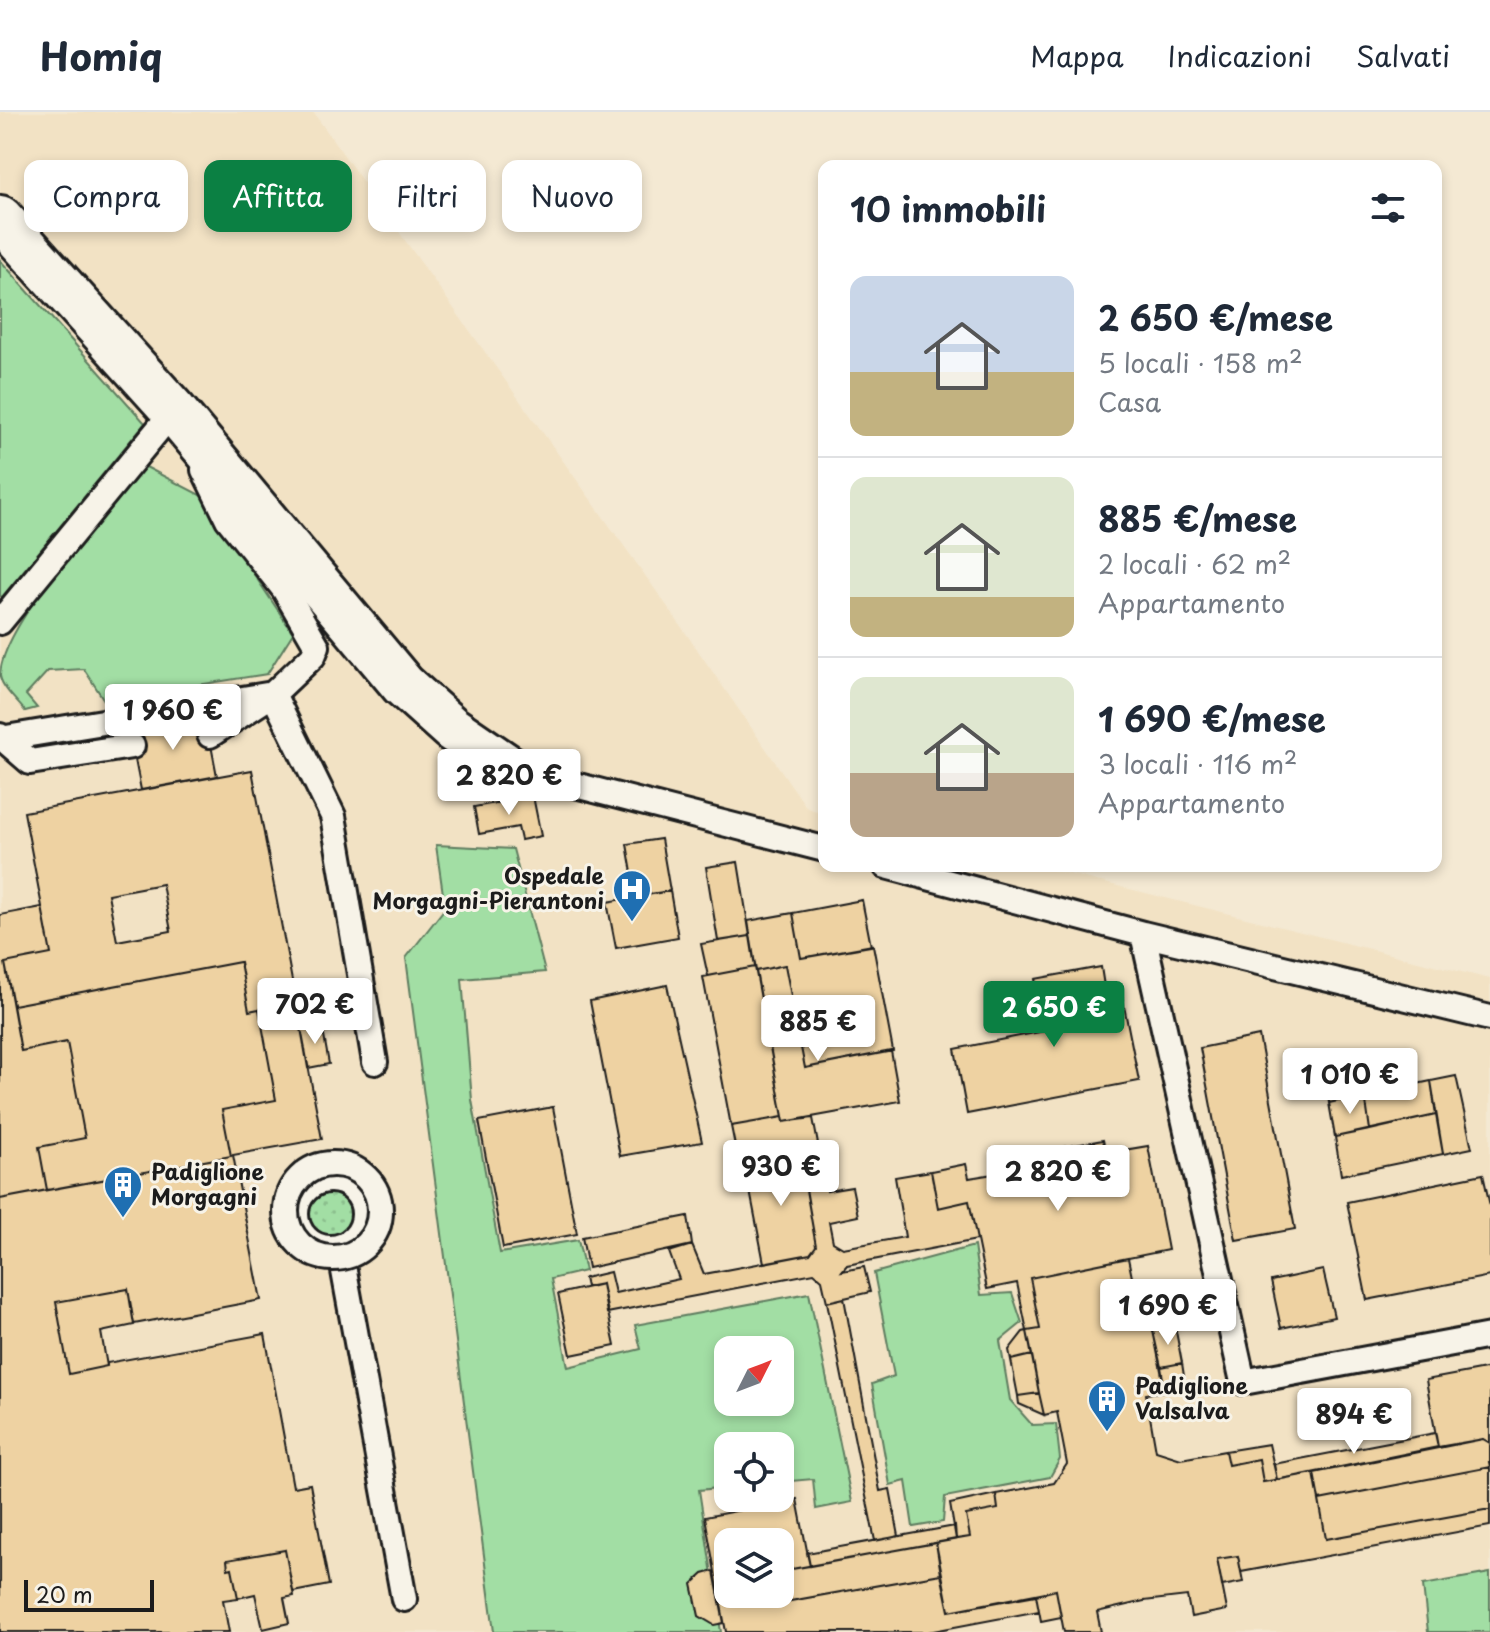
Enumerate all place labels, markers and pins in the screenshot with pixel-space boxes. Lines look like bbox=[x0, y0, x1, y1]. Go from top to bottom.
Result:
pin: 1 960 € bbox=[99, 684, 247, 752]
pin: 2 820 € bbox=[435, 749, 583, 817]
place label: Ospedale Morgagni-Pierantoni bbox=[372, 858, 605, 916]
hospital icon: Ospedale Morgagni-Pierantoni bbox=[611, 868, 653, 923]
pin: 702 € bbox=[259, 978, 371, 1046]
pin: 2 650 € bbox=[980, 981, 1128, 1049]
pin: 885 € bbox=[762, 995, 874, 1063]
pin: 1 010 € bbox=[1276, 1048, 1424, 1116]
pin: 930 € bbox=[725, 1140, 837, 1208]
pin: 2 820 € bbox=[984, 1145, 1132, 1213]
place label: Padiglione Morgagni bbox=[151, 1154, 264, 1212]
building icon: Padiglione Morgagni bbox=[102, 1164, 144, 1219]
pin: 1 690 € bbox=[1094, 1279, 1242, 1347]
place label: Padiglione Valsalva bbox=[1135, 1368, 1248, 1426]
building icon: Padiglione Valsalva bbox=[1086, 1378, 1128, 1433]
pin: 894 € bbox=[1298, 1388, 1410, 1456]

